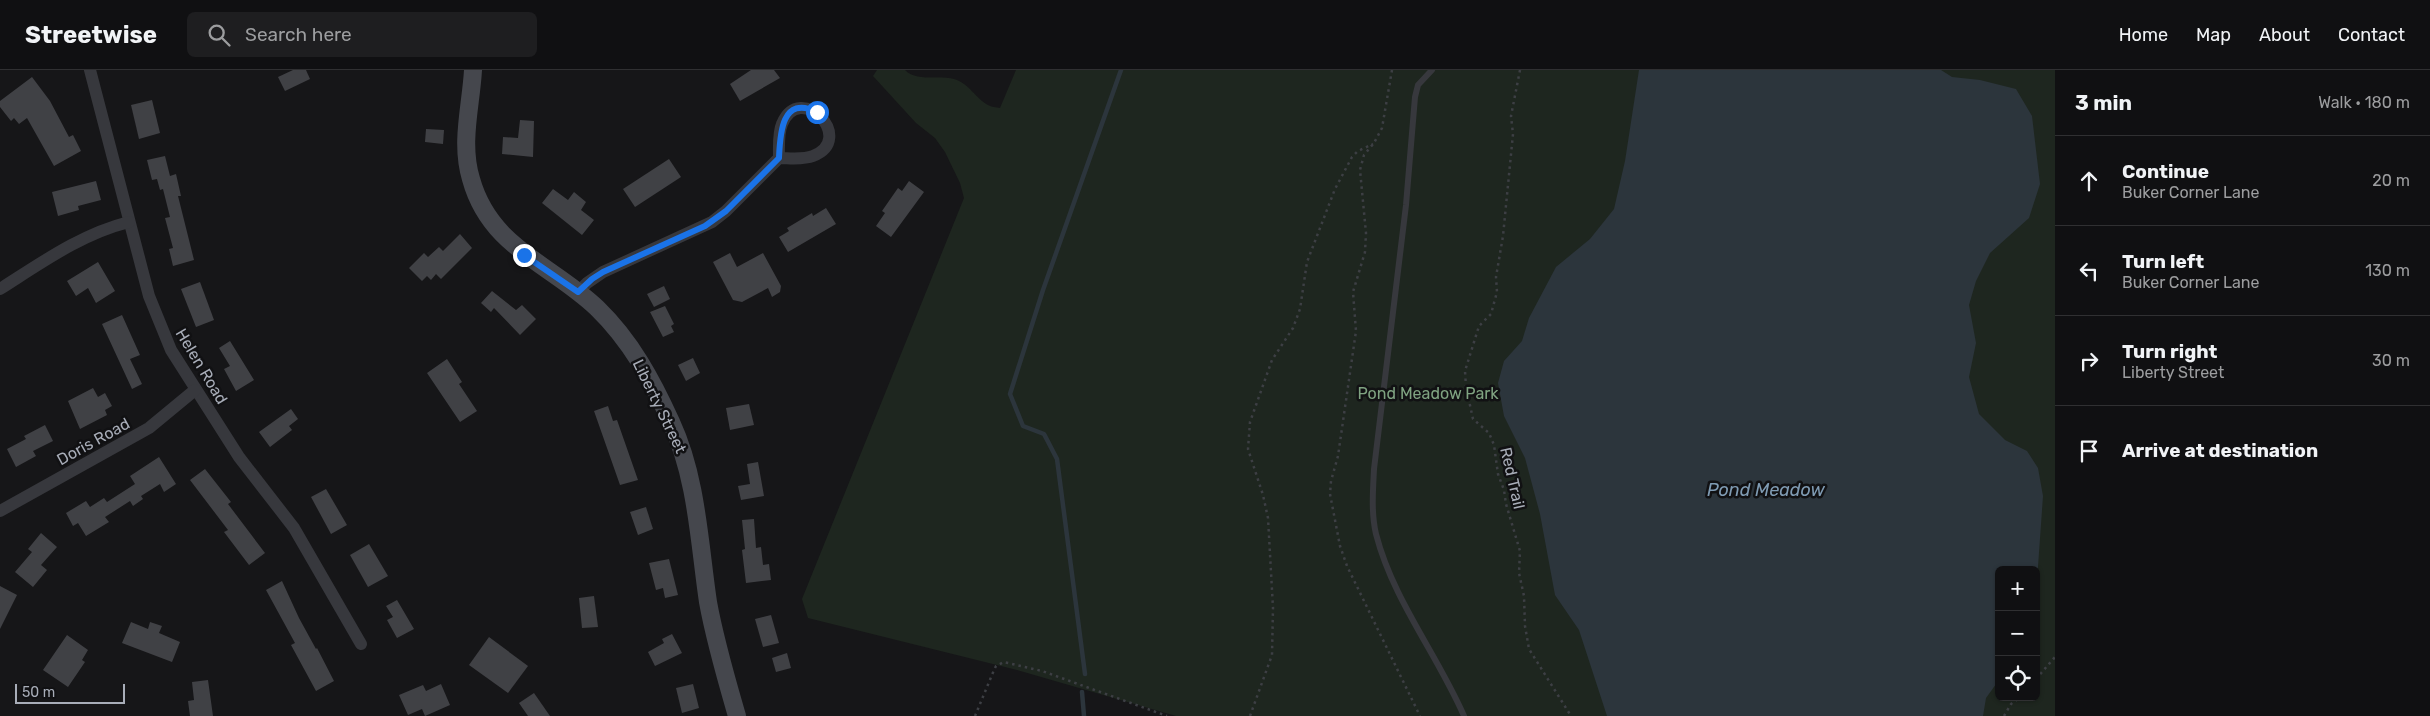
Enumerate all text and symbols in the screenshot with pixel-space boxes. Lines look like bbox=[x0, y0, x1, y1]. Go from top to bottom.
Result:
search box bbox=[187, 12, 537, 57]
text: Streetwise bbox=[25, 21, 157, 49]
icon: search bbox=[205, 21, 233, 49]
text: Search here bbox=[245, 23, 352, 46]
text: Home bbox=[2119, 24, 2168, 46]
text: Map bbox=[2196, 24, 2231, 46]
text: About bbox=[2259, 24, 2310, 46]
text: Contact bbox=[2338, 24, 2405, 46]
text: 3 min bbox=[2075, 90, 2132, 115]
text: Walk · 180 m bbox=[2318, 93, 2410, 112]
route start bbox=[806, 101, 829, 124]
text: Continue bbox=[2122, 160, 2209, 183]
icon: ahead bbox=[2075, 167, 2103, 195]
text: 20 m bbox=[2372, 171, 2410, 190]
text: Buker Corner Lane bbox=[2122, 183, 2260, 202]
route end bbox=[513, 244, 536, 267]
text: Turn left bbox=[2122, 250, 2204, 273]
icon: left bbox=[2075, 257, 2103, 285]
text: 130 m bbox=[2365, 261, 2410, 280]
text: Buker Corner Lane bbox=[2122, 273, 2260, 292]
street label: Helen Road bbox=[172, 325, 232, 407]
text: Turn right bbox=[2122, 340, 2217, 363]
icon: right bbox=[2075, 347, 2103, 375]
text: 30 m bbox=[2372, 351, 2410, 370]
street label: Liberty Street bbox=[629, 356, 691, 456]
text: Liberty Street bbox=[2122, 363, 2224, 382]
park label: Pond Meadow Park bbox=[1357, 384, 1499, 403]
street label: Doris Road bbox=[54, 414, 133, 469]
icon: arrive bbox=[2075, 437, 2103, 465]
text: Arrive at destination bbox=[2122, 439, 2318, 462]
street label: Red Trail bbox=[1496, 445, 1529, 511]
water label: Pond Meadow bbox=[1707, 479, 1826, 501]
map controls bbox=[1995, 566, 2040, 701]
button: + bbox=[1995, 566, 2040, 611]
button: − bbox=[1995, 611, 2040, 656]
button: locate bbox=[1995, 656, 2040, 701]
scale bar bbox=[15, 681, 125, 704]
text: 50 m bbox=[22, 684, 55, 701]

